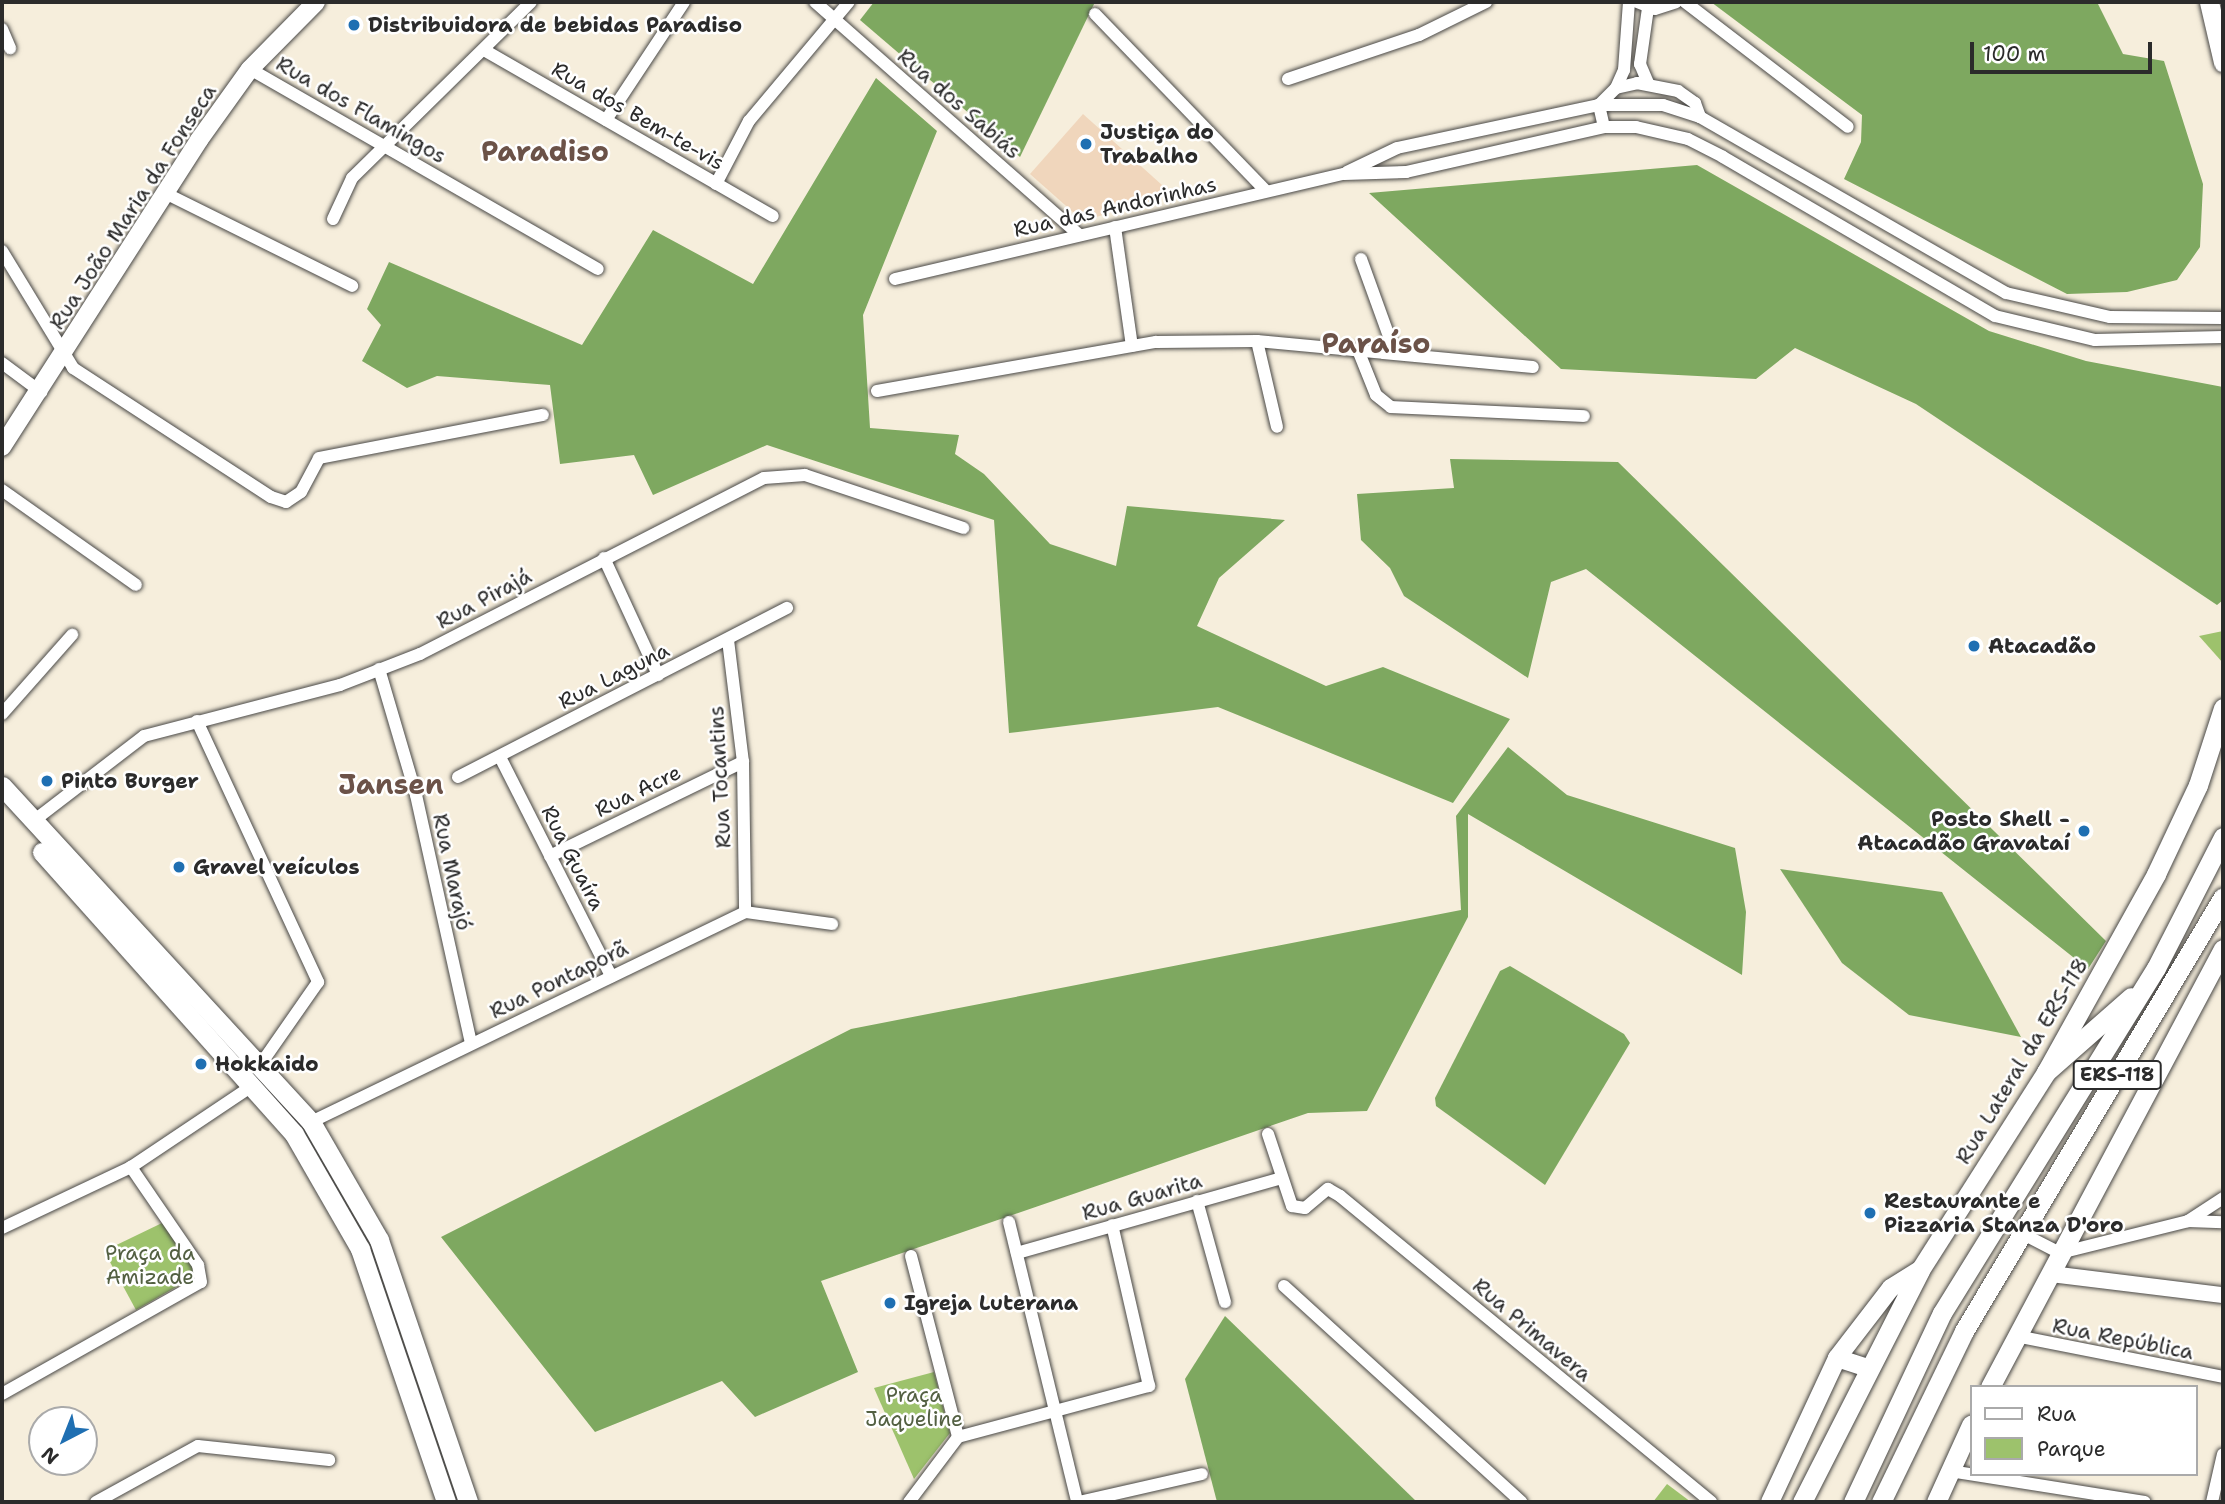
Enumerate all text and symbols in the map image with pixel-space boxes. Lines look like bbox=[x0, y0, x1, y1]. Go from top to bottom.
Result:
place label: Distribuidora de bebidas Paradiso bbox=[368, 12, 742, 38]
marker: Distribuidora de bebidas Paradiso bbox=[346, 17, 362, 33]
scale bar bbox=[1973, 28, 2155, 72]
text: 100 m bbox=[1983, 40, 2046, 68]
street label: Rua dos Sabiás bbox=[892, 44, 1026, 164]
street label: Rua dos Flamingos bbox=[272, 51, 450, 169]
street label: Rua dos Bem-te-vis bbox=[547, 56, 729, 176]
street label: Rua João Maria da Fonseca bbox=[44, 80, 222, 334]
place label: Justiça do Trabalho bbox=[1100, 119, 1214, 169]
district label: Paradiso bbox=[481, 134, 609, 168]
marker: Justiça do Trabalho bbox=[1078, 136, 1094, 152]
street label: Rua das Andorinhas bbox=[1011, 171, 1219, 243]
district label: Paraíso bbox=[1321, 326, 1431, 360]
street label: Rua Pirajá bbox=[432, 564, 536, 634]
place label: Atacadão bbox=[1988, 633, 2096, 659]
street label: Rua Laguna bbox=[554, 637, 674, 715]
marker: Atacadão bbox=[1966, 638, 1982, 654]
street label: Rua Tocantins bbox=[704, 705, 736, 849]
street label: Rua Acre bbox=[591, 759, 685, 823]
district label: Jansen bbox=[338, 767, 444, 801]
place label: Pinto Burger bbox=[61, 768, 199, 794]
marker: Pinto Burger bbox=[39, 773, 55, 789]
street label: Rua Guaíra bbox=[536, 801, 610, 915]
place label: Posto Shell - Atacadão Gravataí bbox=[1857, 806, 2070, 856]
street label: Rua Marajó bbox=[427, 811, 477, 933]
marker: Posto Shell - Atacadão Gravataí bbox=[2076, 823, 2092, 839]
place label: Gravel veículos bbox=[193, 854, 360, 880]
marker: Gravel veículos bbox=[171, 859, 187, 875]
street label: Rua Pontaporã bbox=[486, 936, 632, 1024]
street label: Rua Lateral da ERS-118 bbox=[1950, 953, 2094, 1169]
place label: Hokkaido bbox=[215, 1051, 319, 1077]
marker: Hokkaido bbox=[193, 1056, 209, 1072]
road number: ERS-118 bbox=[2072, 1060, 2162, 1091]
street label: Rua Guarita bbox=[1079, 1168, 1205, 1226]
place label: Restaurante e Pizzaria Stanza D'oro bbox=[1884, 1188, 2124, 1238]
marker: Restaurante e Pizzaria Stanza D'oro bbox=[1862, 1205, 1878, 1221]
park label: Praça da Amizade bbox=[105, 1240, 195, 1290]
street label: Rua Primavera bbox=[1468, 1273, 1596, 1387]
place label: Igreja Luterana bbox=[904, 1290, 1078, 1316]
marker: Igreja Luterana bbox=[882, 1295, 898, 1311]
street label: Rua República bbox=[2050, 1313, 2196, 1365]
park label: Praça Jaqueline bbox=[865, 1382, 963, 1432]
legend bbox=[1969, 1385, 2197, 1476]
text: Rua bbox=[2037, 1400, 2076, 1428]
north arrow bbox=[28, 1406, 98, 1476]
text: Parque bbox=[2037, 1435, 2106, 1463]
text: N bbox=[36, 1441, 64, 1470]

